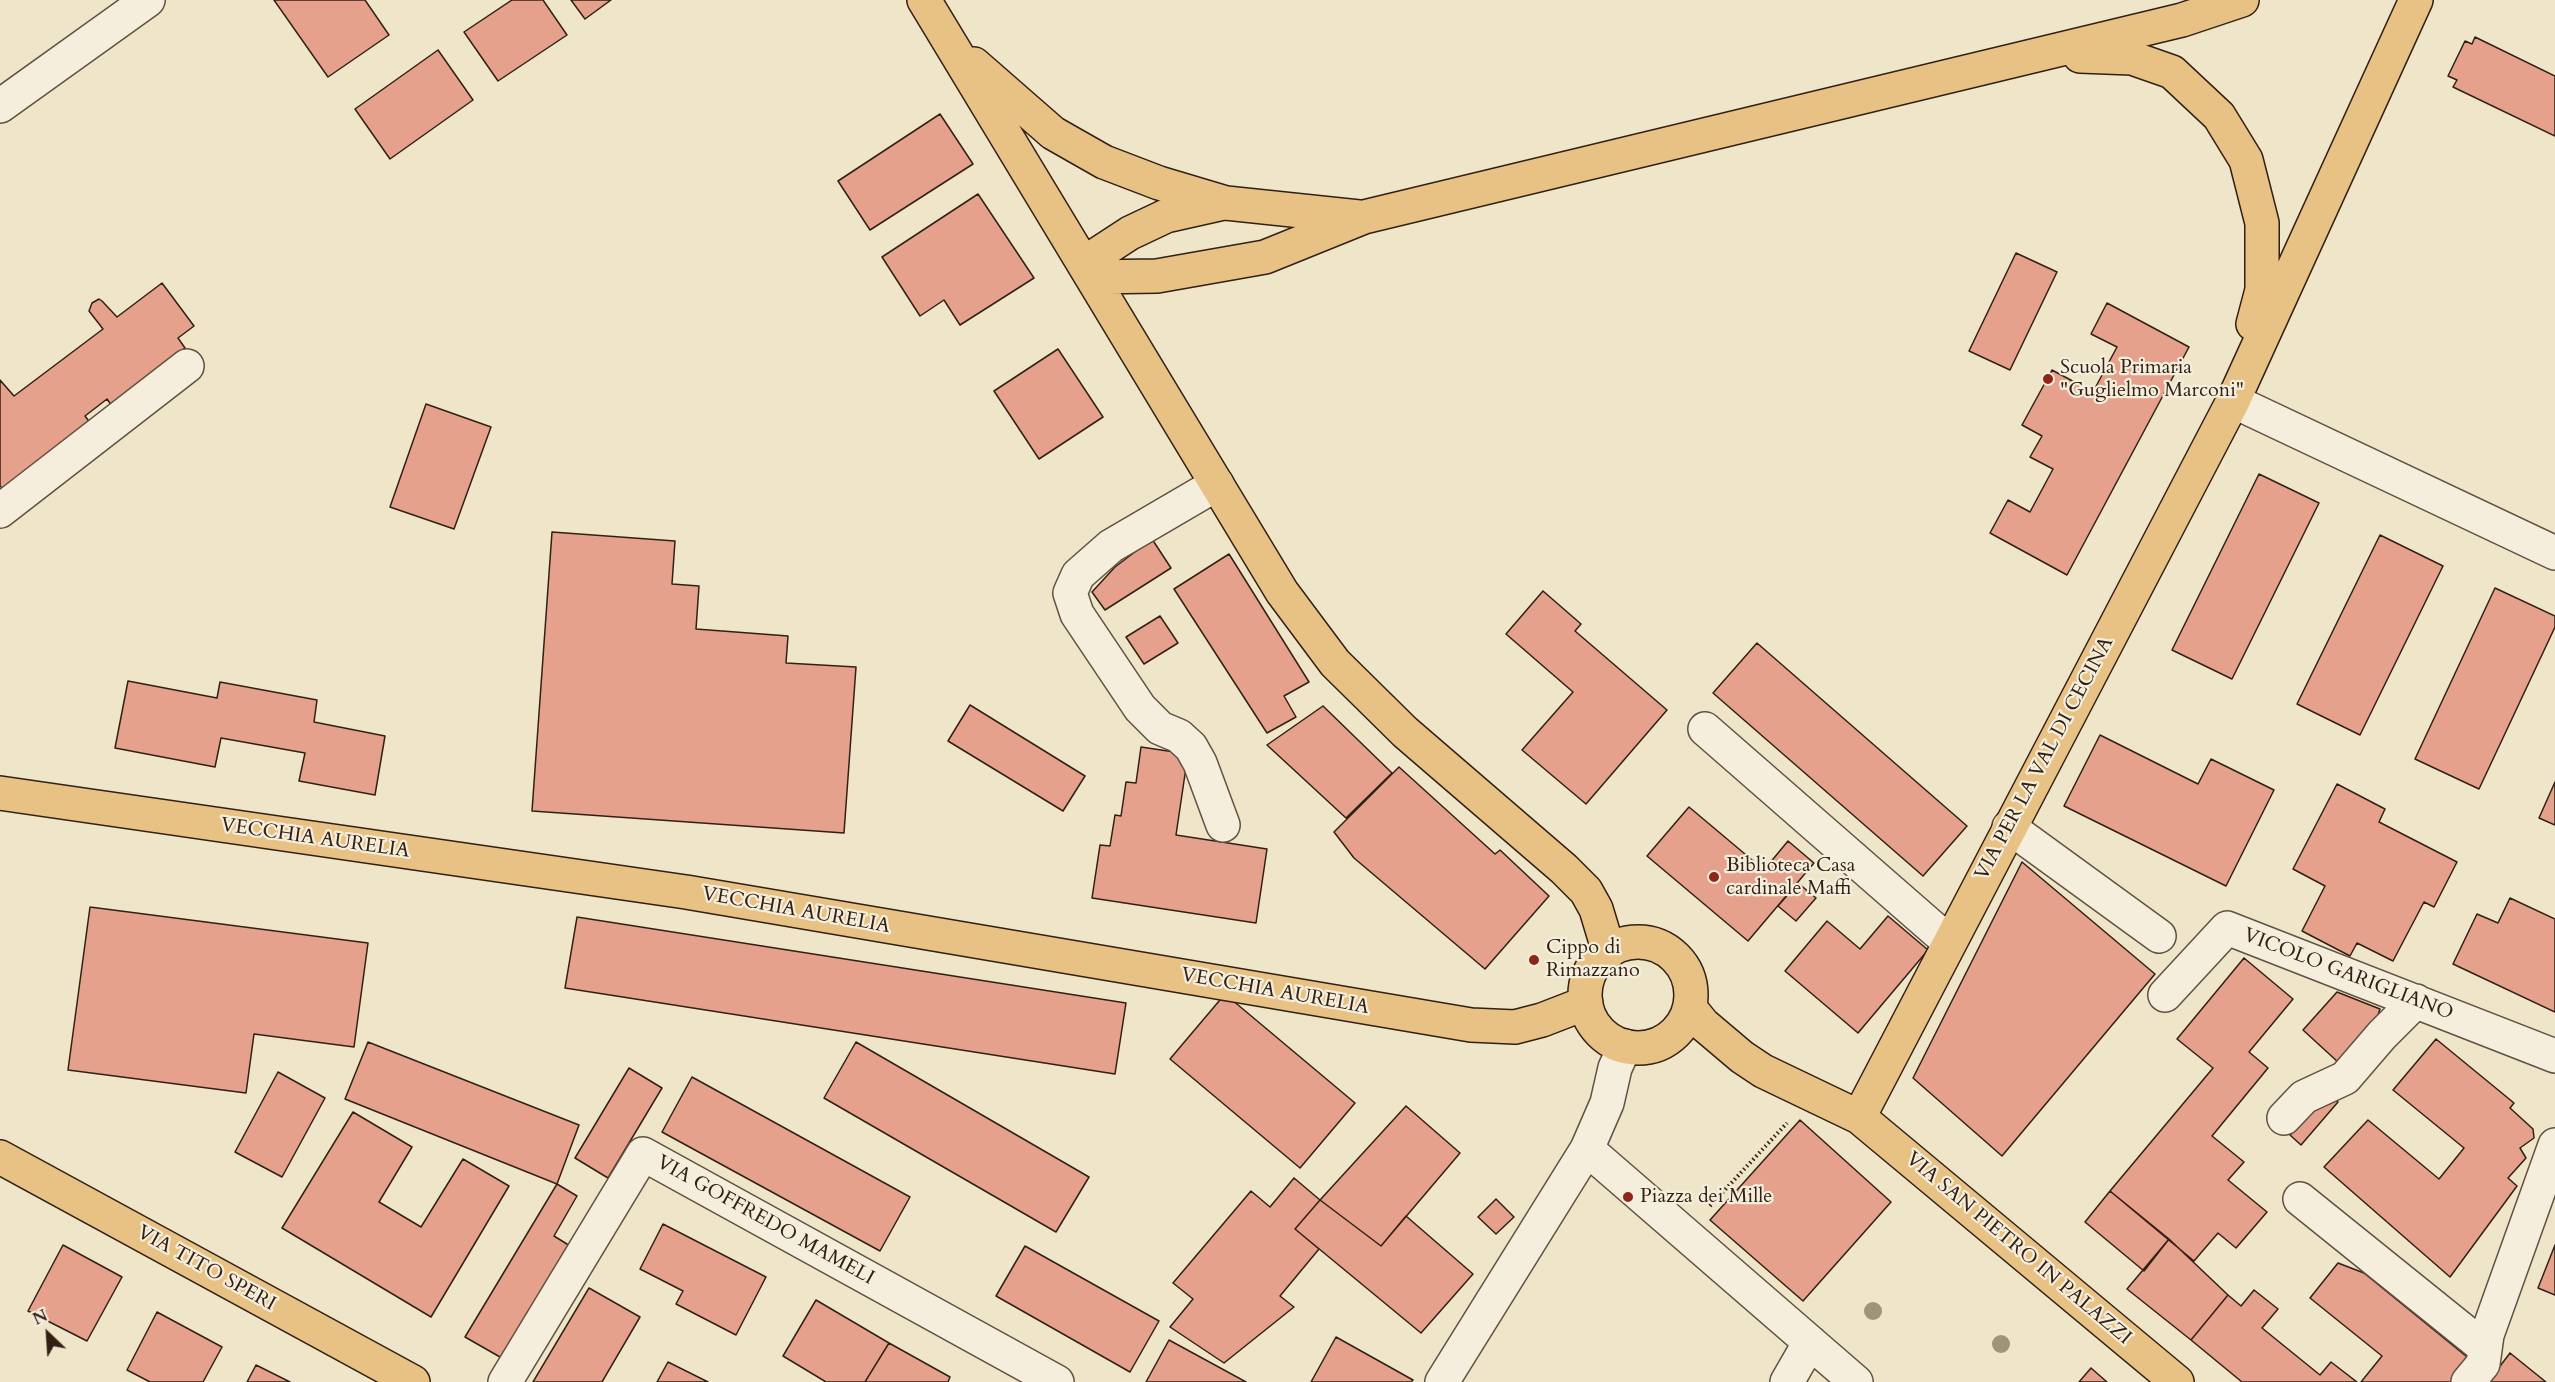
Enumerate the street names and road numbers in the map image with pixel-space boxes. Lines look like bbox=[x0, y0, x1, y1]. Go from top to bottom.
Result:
street label: VIA PER LA VAL DI CECINA bbox=[1971, 633, 2119, 885]
street label: VECCHIA AURELIA bbox=[219, 814, 411, 864]
street label: VECCHIA AURELIA bbox=[700, 883, 892, 939]
street label: VICOLO GARIGLIANO bbox=[2240, 924, 2456, 1026]
street label: VECCHIA AURELIA bbox=[1179, 964, 1371, 1020]
street label: VIA SAN PIETRO IN PALAZZI bbox=[1900, 1148, 2136, 1350]
street label: VIA GOFFREDO MAMELI bbox=[652, 1151, 878, 1291]
street label: VIA TITO SPERI bbox=[132, 1221, 280, 1317]

